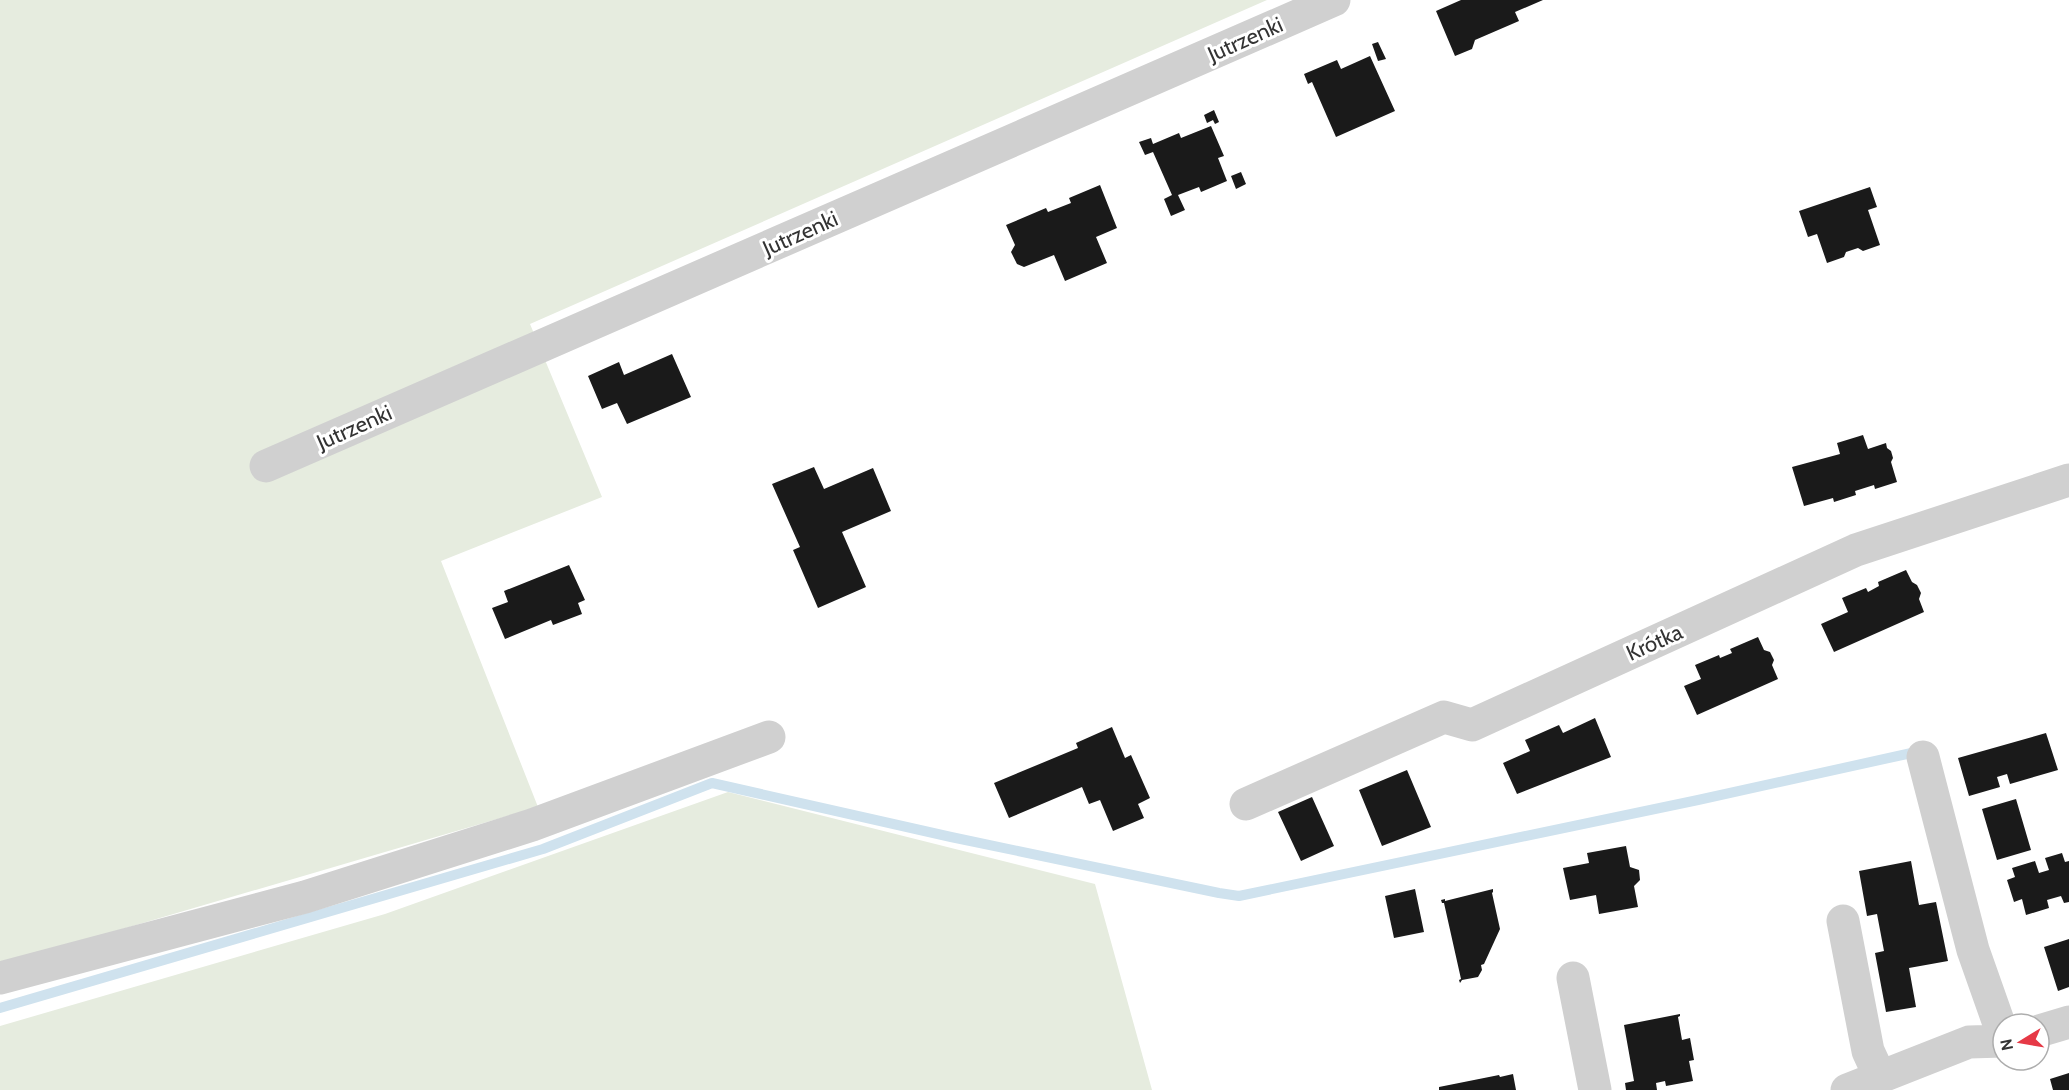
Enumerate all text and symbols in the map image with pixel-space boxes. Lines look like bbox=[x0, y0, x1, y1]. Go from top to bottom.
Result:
street label: Jutrzenki bbox=[1202, 11, 1287, 68]
street label: Jutrzenki bbox=[757, 205, 842, 262]
street label: Jutrzenki bbox=[311, 399, 396, 456]
street label: Krótka bbox=[1622, 618, 1687, 667]
north arrow bbox=[1991, 1012, 2051, 1072]
text: N bbox=[1996, 1037, 2017, 1052]

